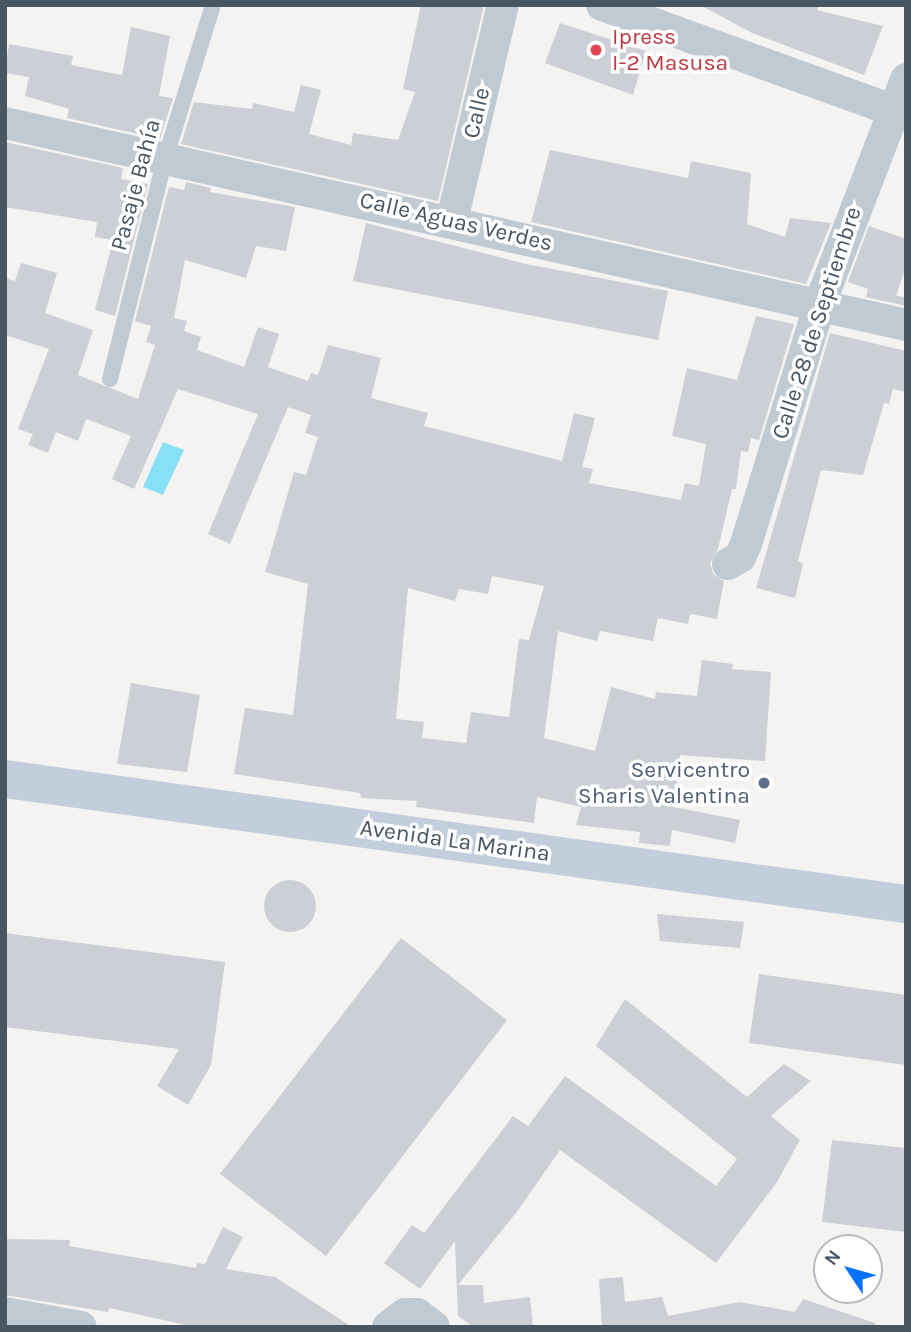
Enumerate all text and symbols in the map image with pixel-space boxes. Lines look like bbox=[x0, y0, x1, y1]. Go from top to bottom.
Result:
place label: Ipress I-2 Masusa bbox=[612, 23, 728, 77]
marker: Ipress I-2 Masusa bbox=[586, 40, 606, 60]
street label: Calle bbox=[458, 85, 496, 141]
street label: Pasaje Bahía bbox=[105, 116, 167, 254]
street label: Calle Aguas Verdes bbox=[357, 186, 555, 258]
street label: Calle 28 de Septiembre bbox=[766, 203, 868, 443]
place label: Servicentro Sharis Valentina bbox=[578, 756, 750, 810]
marker: Servicentro Sharis Valentina bbox=[756, 775, 772, 791]
street label: Avenida La Marina bbox=[358, 814, 552, 868]
north arrow bbox=[813, 1234, 883, 1304]
text: N bbox=[820, 1246, 846, 1270]

